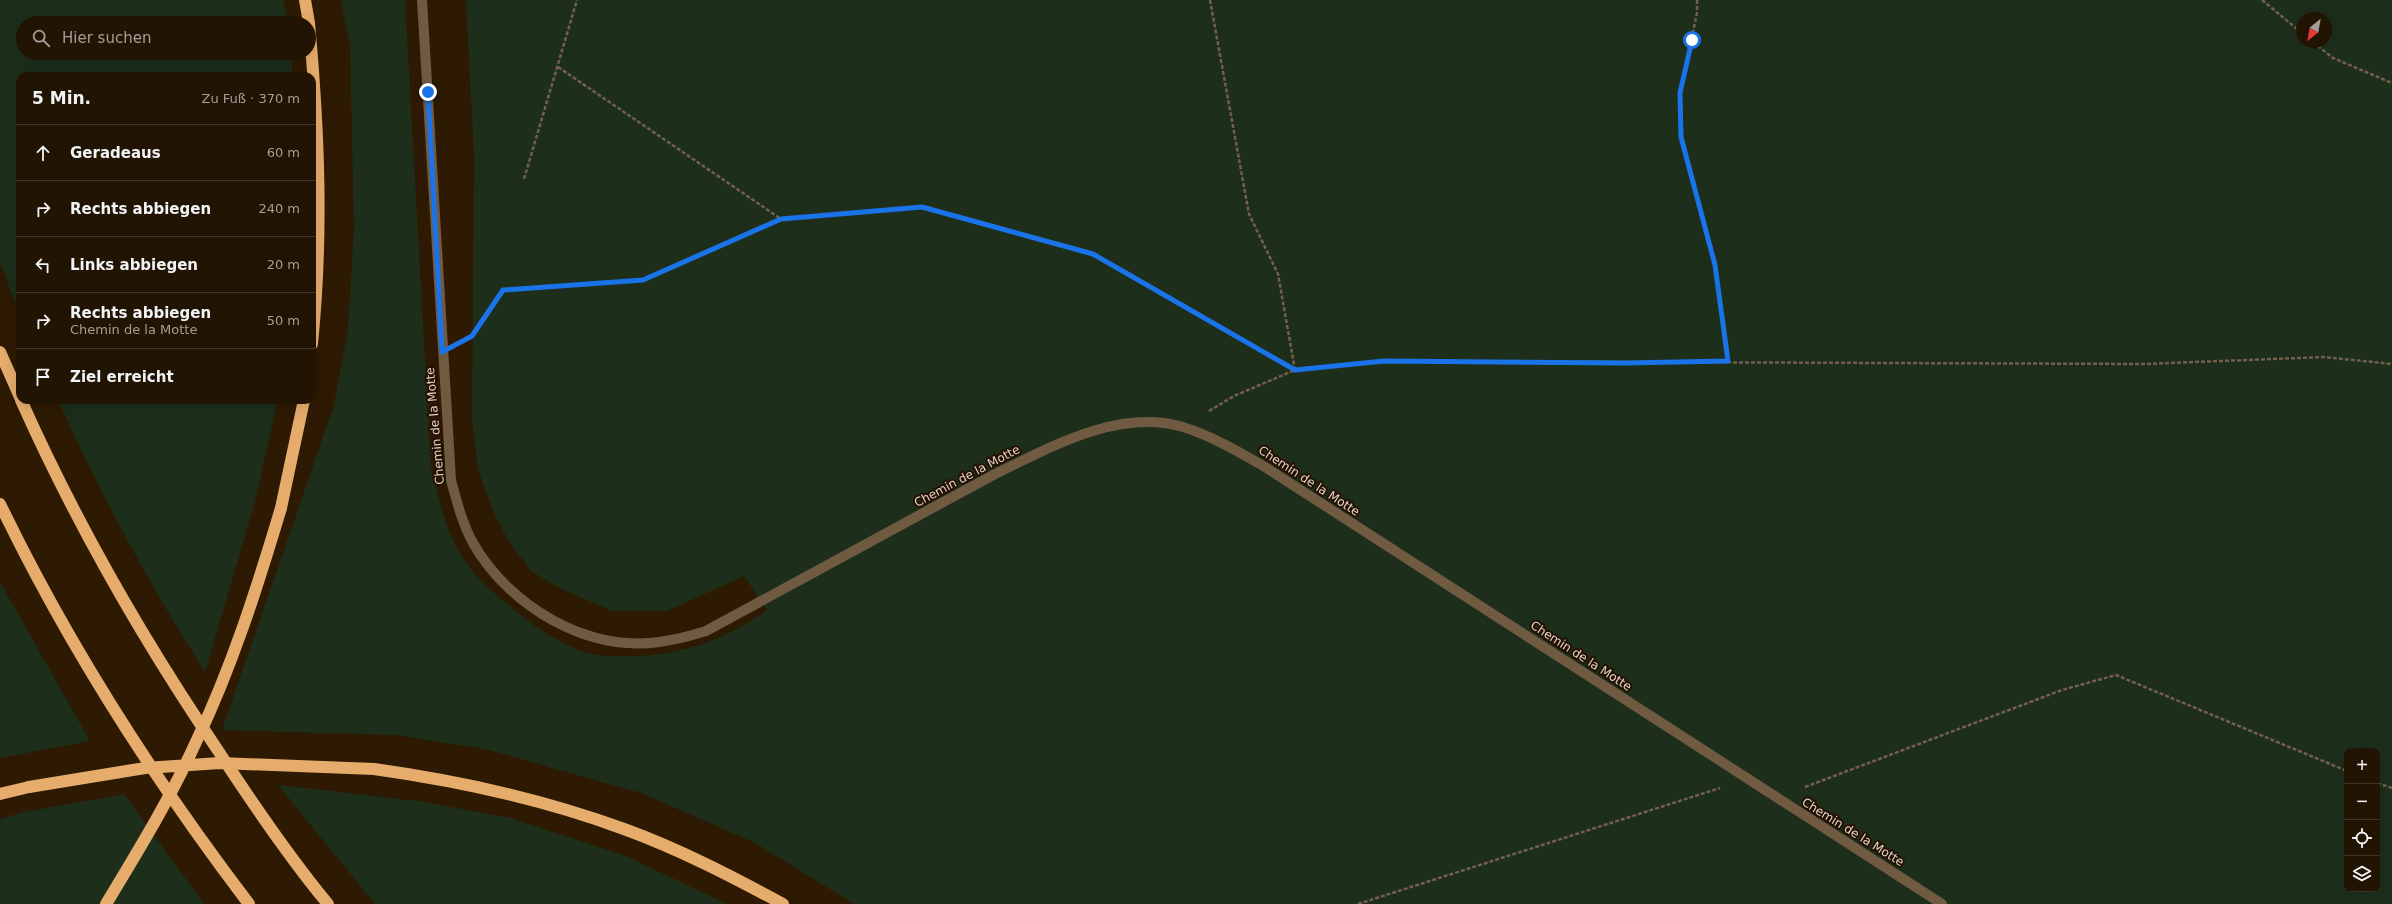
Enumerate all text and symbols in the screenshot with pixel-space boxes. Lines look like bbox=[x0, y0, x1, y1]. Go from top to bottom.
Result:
north arrow bbox=[2296, 12, 2332, 48]
search box bbox=[16, 16, 316, 60]
icon: search bbox=[30, 27, 52, 49]
text: Hier suchen bbox=[62, 29, 151, 47]
route start bbox=[1683, 31, 1701, 49]
route end bbox=[419, 83, 437, 101]
text: 5 Min. bbox=[32, 88, 91, 108]
text: Zu Fuß · 370 m bbox=[202, 91, 300, 106]
icon: ahead bbox=[32, 142, 54, 164]
text: Geradeaus bbox=[70, 144, 161, 162]
text: 60 m bbox=[267, 145, 300, 160]
icon: right bbox=[32, 198, 54, 220]
text: Rechts abbiegen bbox=[70, 200, 211, 218]
text: 240 m bbox=[258, 201, 300, 216]
icon: left bbox=[32, 254, 54, 276]
text: Links abbiegen bbox=[70, 256, 198, 274]
text: 20 m bbox=[267, 257, 300, 272]
text: Rechts abbiegen bbox=[70, 304, 211, 322]
icon: right bbox=[32, 310, 54, 332]
text: 50 m bbox=[267, 313, 300, 328]
text: Chemin de la Motte bbox=[70, 322, 197, 337]
icon: arrive bbox=[32, 366, 54, 388]
street label: Chemin de la Motte bbox=[423, 367, 447, 485]
text: Ziel erreicht bbox=[70, 368, 174, 386]
street label: Chemin de la Motte bbox=[912, 442, 1022, 510]
street label: Chemin de la Motte bbox=[1256, 443, 1362, 519]
street label: Chemin de la Motte bbox=[1528, 618, 1634, 694]
map controls bbox=[2344, 748, 2380, 892]
button: + bbox=[2344, 748, 2380, 784]
button: − bbox=[2344, 784, 2380, 820]
street label: Chemin de la Motte bbox=[1799, 795, 1907, 869]
button: locate bbox=[2344, 820, 2380, 856]
button: layers bbox=[2344, 856, 2380, 892]

